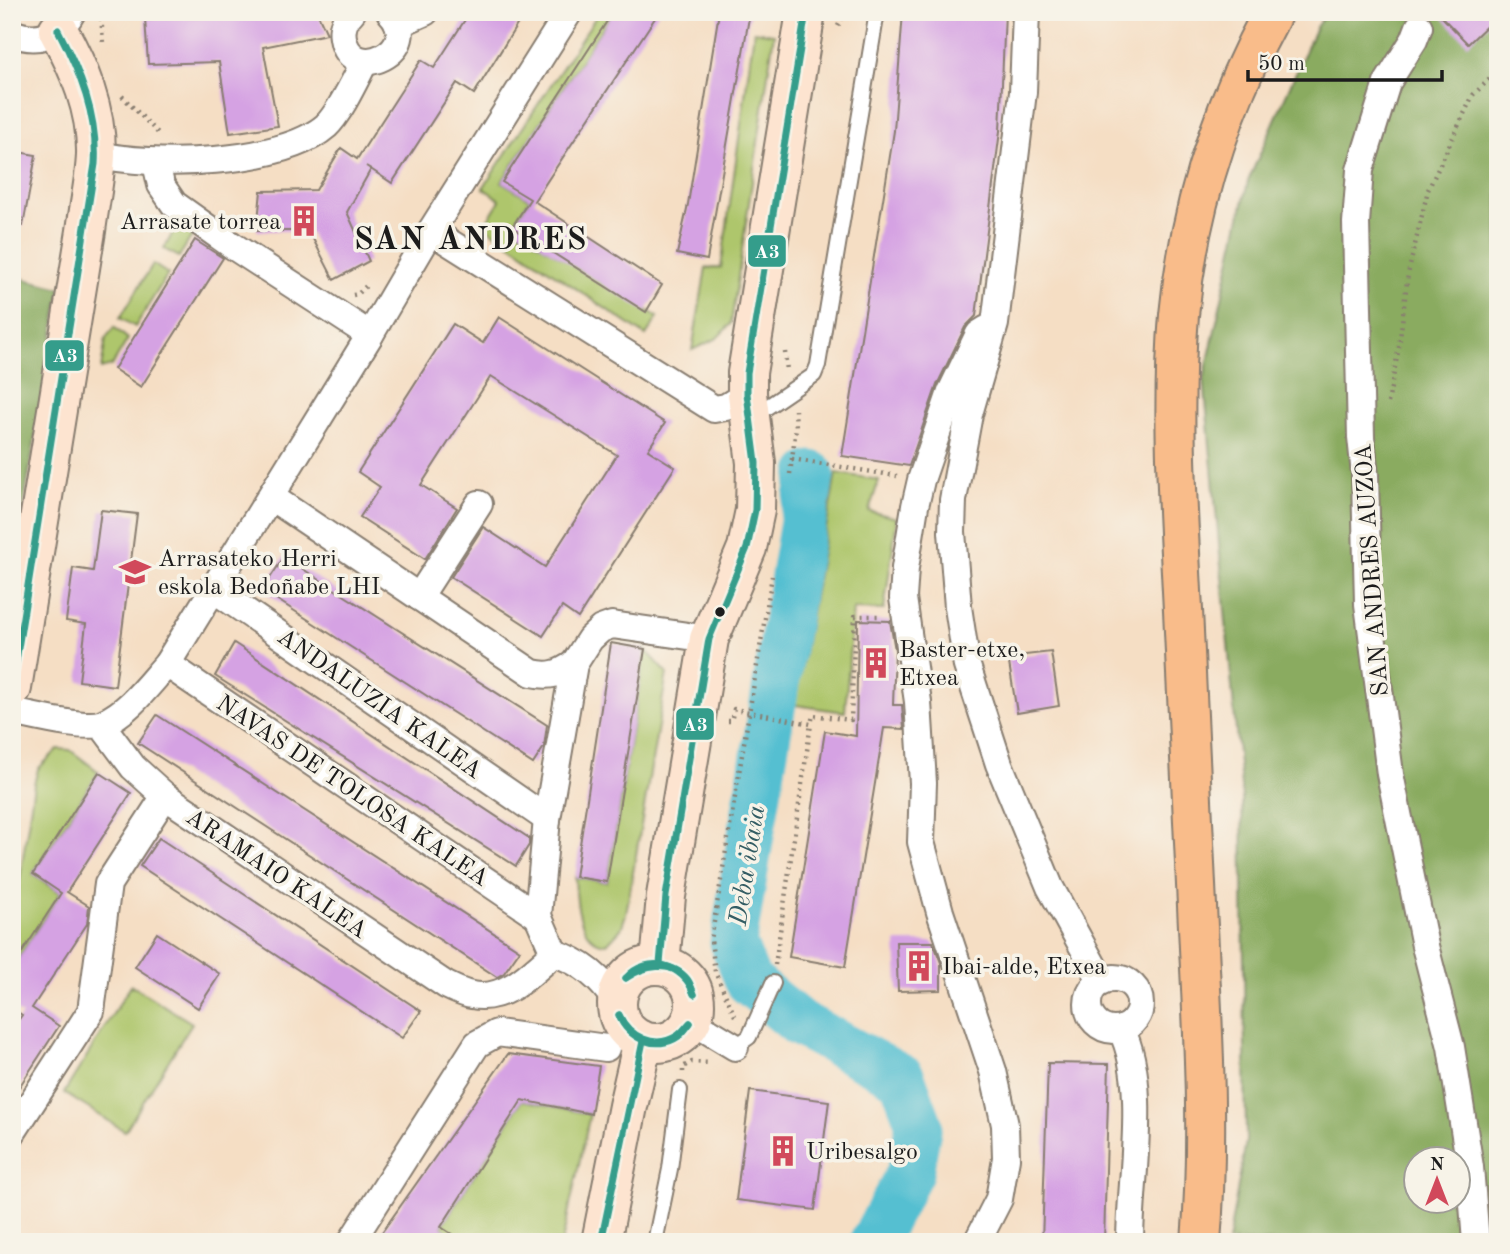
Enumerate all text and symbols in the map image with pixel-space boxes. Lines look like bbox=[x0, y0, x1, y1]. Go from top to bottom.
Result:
scale bar bbox=[1248, 38, 1442, 82]
text: 50 m bbox=[1258, 54, 1305, 75]
building icon: Arrasate torrea bbox=[287, 204, 321, 238]
place label: Arrasate torrea bbox=[120, 211, 281, 235]
district label: SAN ANDRES bbox=[354, 225, 588, 257]
line badge: A3 bbox=[747, 234, 787, 268]
text: A3 bbox=[754, 244, 780, 263]
line badge: A3 bbox=[44, 339, 85, 372]
text: A3 bbox=[52, 348, 78, 367]
street label: SAN ANDRES AUZOA bbox=[1352, 443, 1394, 697]
place label: Arrasateko Herri eskola Bedoñabe LHI bbox=[158, 548, 380, 600]
school or university icon: Arrasateko Herri eskola Bedoñabe LHI bbox=[118, 555, 152, 589]
unlabelled marker bbox=[713, 605, 727, 619]
street label: ANDALUZIA KALEA bbox=[272, 625, 485, 784]
place label: Baster-etxe, Etxea bbox=[899, 639, 1025, 691]
building icon: Baster-etxe, Etxea bbox=[859, 646, 893, 680]
street label: NAVAS DE TOLOSA KALEA bbox=[211, 691, 492, 892]
line badge: A3 bbox=[675, 707, 715, 741]
text: A3 bbox=[682, 717, 708, 736]
water label: Deba ibaia bbox=[725, 803, 770, 928]
street label: ARAMAIO KALEA bbox=[181, 805, 371, 944]
building icon: Ibai-alde, Etxea bbox=[902, 949, 936, 983]
place label: Ibai-alde, Etxea bbox=[942, 956, 1106, 980]
building icon: Uribesalgo bbox=[766, 1134, 800, 1168]
place label: Uribesalgo bbox=[806, 1141, 918, 1165]
north arrow bbox=[1402, 1146, 1472, 1216]
text: N bbox=[1430, 1156, 1445, 1175]

